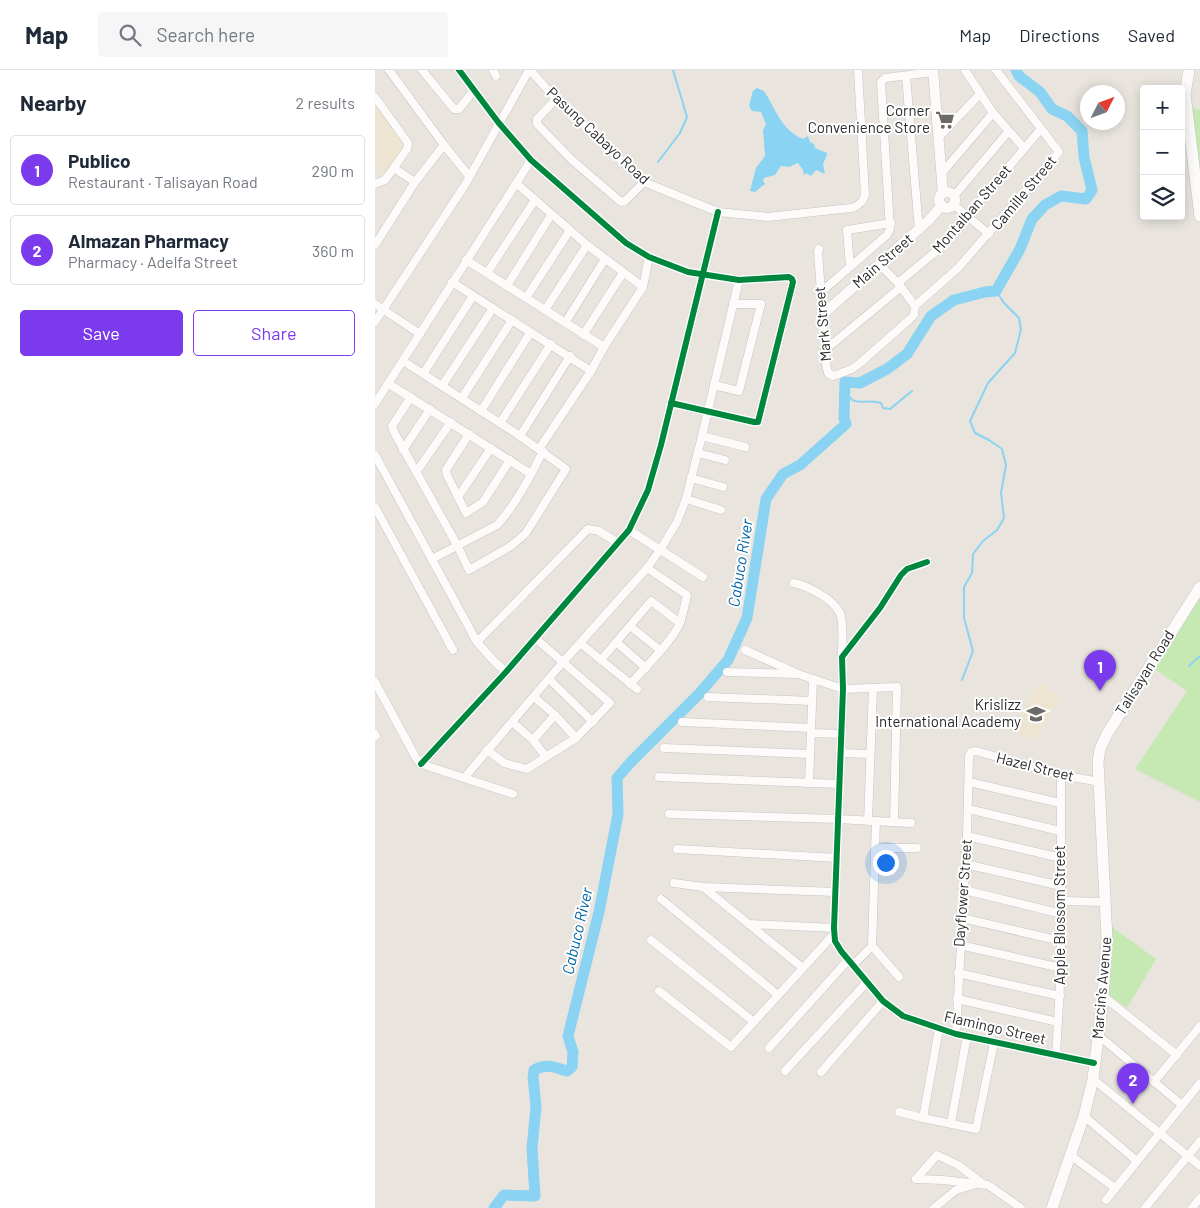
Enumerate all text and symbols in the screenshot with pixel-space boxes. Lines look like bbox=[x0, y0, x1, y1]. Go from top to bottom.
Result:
search box bbox=[98, 12, 448, 57]
text: Map bbox=[25, 20, 68, 49]
icon: search bbox=[116, 21, 144, 49]
text: Search here bbox=[156, 23, 255, 46]
text: Map bbox=[959, 24, 991, 46]
text: Directions bbox=[1019, 24, 1100, 46]
text: Saved bbox=[1128, 24, 1175, 46]
street label: Pasung Cabayo Road bbox=[543, 83, 654, 188]
north arrow bbox=[1080, 85, 1125, 130]
map controls bbox=[1140, 85, 1185, 220]
button: + bbox=[1140, 85, 1185, 130]
text: Nearby bbox=[20, 90, 86, 115]
text: 2 results bbox=[296, 93, 355, 112]
place label: Corner Convenience Store bbox=[808, 101, 931, 136]
supermarket icon: Corner Convenience Store bbox=[934, 109, 956, 131]
button: − bbox=[1140, 130, 1185, 175]
text: Publico bbox=[68, 149, 131, 172]
street label: Camille Street bbox=[987, 151, 1060, 233]
street label: Montalban Street bbox=[928, 160, 1015, 256]
text: 1 bbox=[34, 161, 40, 180]
text: 290 m bbox=[312, 161, 354, 180]
text: Restaurant · Talisayan Road bbox=[68, 172, 258, 191]
button: layers bbox=[1140, 175, 1185, 220]
text: Almazan Pharmacy bbox=[68, 229, 229, 252]
street label: Main Street bbox=[848, 229, 916, 291]
text: 2 bbox=[33, 241, 41, 260]
text: 360 m bbox=[312, 241, 354, 260]
text: Pharmacy · Adelfa Street bbox=[68, 252, 238, 271]
street label: Mark Street bbox=[810, 286, 834, 362]
button: Save bbox=[20, 310, 183, 356]
button: Share bbox=[193, 310, 355, 356]
water label: Cabuco River bbox=[723, 516, 756, 608]
street label: Talisayan Road bbox=[1111, 627, 1177, 718]
pin: 1 bbox=[1084, 650, 1116, 691]
place label: Krislizz International Academy bbox=[875, 695, 1021, 730]
school or university icon: Krislizz International Academy bbox=[1025, 703, 1047, 725]
street label: Hazel Street bbox=[994, 748, 1076, 784]
street label: Dayflower Street bbox=[949, 838, 975, 948]
street label: Apple Blossom Street bbox=[1050, 845, 1068, 985]
your location bbox=[873, 850, 899, 876]
water label: Cabuco River bbox=[557, 884, 596, 976]
street label: Marcin's Avenue bbox=[1088, 936, 1114, 1040]
street label: Flamingo Street bbox=[942, 1007, 1048, 1048]
pin: 2 bbox=[1117, 1063, 1149, 1104]

